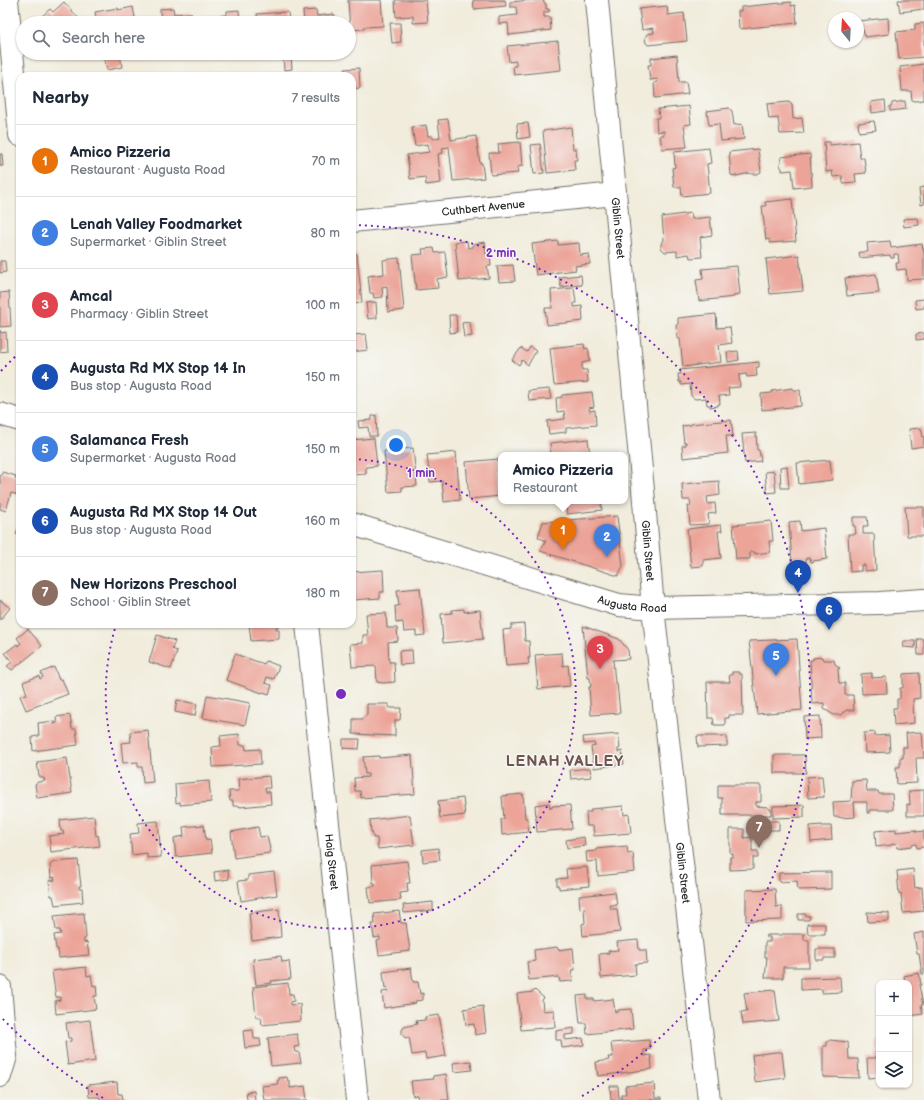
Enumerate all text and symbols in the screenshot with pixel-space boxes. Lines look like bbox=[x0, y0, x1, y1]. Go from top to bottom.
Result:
north arrow bbox=[828, 12, 864, 48]
search box bbox=[16, 16, 356, 60]
icon: search bbox=[30, 27, 52, 49]
text: Search here bbox=[62, 29, 145, 48]
text: Nearby bbox=[32, 88, 89, 108]
text: 7 results bbox=[292, 90, 340, 106]
text: Amico Pizzeria bbox=[70, 143, 171, 162]
text: 1 bbox=[42, 153, 48, 169]
text: 70 m bbox=[312, 153, 340, 169]
text: Restaurant · Augusta Road bbox=[70, 162, 225, 178]
street label: Cuthbert Avenue bbox=[441, 197, 526, 218]
street label: Giblin Street bbox=[609, 197, 628, 260]
text: Lenah Valley Foodmarket bbox=[70, 215, 242, 234]
text: 2 bbox=[41, 225, 49, 241]
text: 80 m bbox=[311, 225, 340, 241]
text: Supermarket · Giblin Street bbox=[70, 234, 227, 250]
text: 2 min bbox=[486, 246, 516, 261]
text: Amcal bbox=[70, 287, 112, 306]
text: 3 bbox=[41, 297, 49, 313]
text: 100 m bbox=[305, 297, 340, 313]
text: Pharmacy · Giblin Street bbox=[70, 306, 208, 322]
text: Augusta Rd MX Stop 14 In bbox=[70, 359, 246, 378]
text: 4 bbox=[41, 369, 49, 385]
text: 150 m bbox=[306, 369, 340, 385]
text: Bus stop · Augusta Road bbox=[70, 378, 212, 394]
text: Salamanca Fresh bbox=[70, 431, 189, 450]
your location bbox=[386, 435, 406, 455]
text: 5 bbox=[41, 441, 49, 457]
text: 150 m bbox=[306, 441, 340, 457]
text: Supermarket · Augusta Road bbox=[70, 450, 236, 466]
popup bbox=[498, 452, 628, 504]
text: Amico Pizzeria bbox=[513, 461, 613, 480]
text: 1 min bbox=[407, 466, 435, 481]
text: Restaurant bbox=[513, 480, 577, 496]
text: Augusta Rd MX Stop 14 Out bbox=[70, 503, 257, 522]
text: 6 bbox=[41, 513, 49, 529]
text: 160 m bbox=[305, 513, 340, 529]
pin: 1 bbox=[550, 517, 576, 550]
street label: Giblin Street bbox=[639, 520, 657, 582]
text: Bus stop · Augusta Road bbox=[70, 522, 212, 538]
pin: 2 bbox=[594, 524, 620, 557]
pin: 4 bbox=[785, 560, 811, 593]
text: New Horizons Preschool bbox=[70, 575, 237, 594]
text: 7 bbox=[41, 585, 49, 601]
text: 180 m bbox=[305, 585, 340, 601]
street label: Augusta Road bbox=[596, 592, 667, 615]
text: School · Giblin Street bbox=[70, 594, 190, 610]
pin: 6 bbox=[816, 597, 842, 630]
pin: 3 bbox=[587, 636, 613, 669]
pin: 5 bbox=[763, 643, 789, 676]
centre of rings bbox=[334, 687, 348, 701]
district label: LENAH VALLEY bbox=[506, 752, 624, 771]
pin: 7 bbox=[746, 815, 772, 848]
street label: Haig Street bbox=[323, 833, 341, 891]
street label: Giblin Street bbox=[673, 842, 693, 905]
map controls bbox=[876, 980, 912, 1088]
button: + bbox=[876, 980, 912, 1016]
button: − bbox=[876, 1016, 912, 1052]
button: layers bbox=[876, 1052, 912, 1088]

